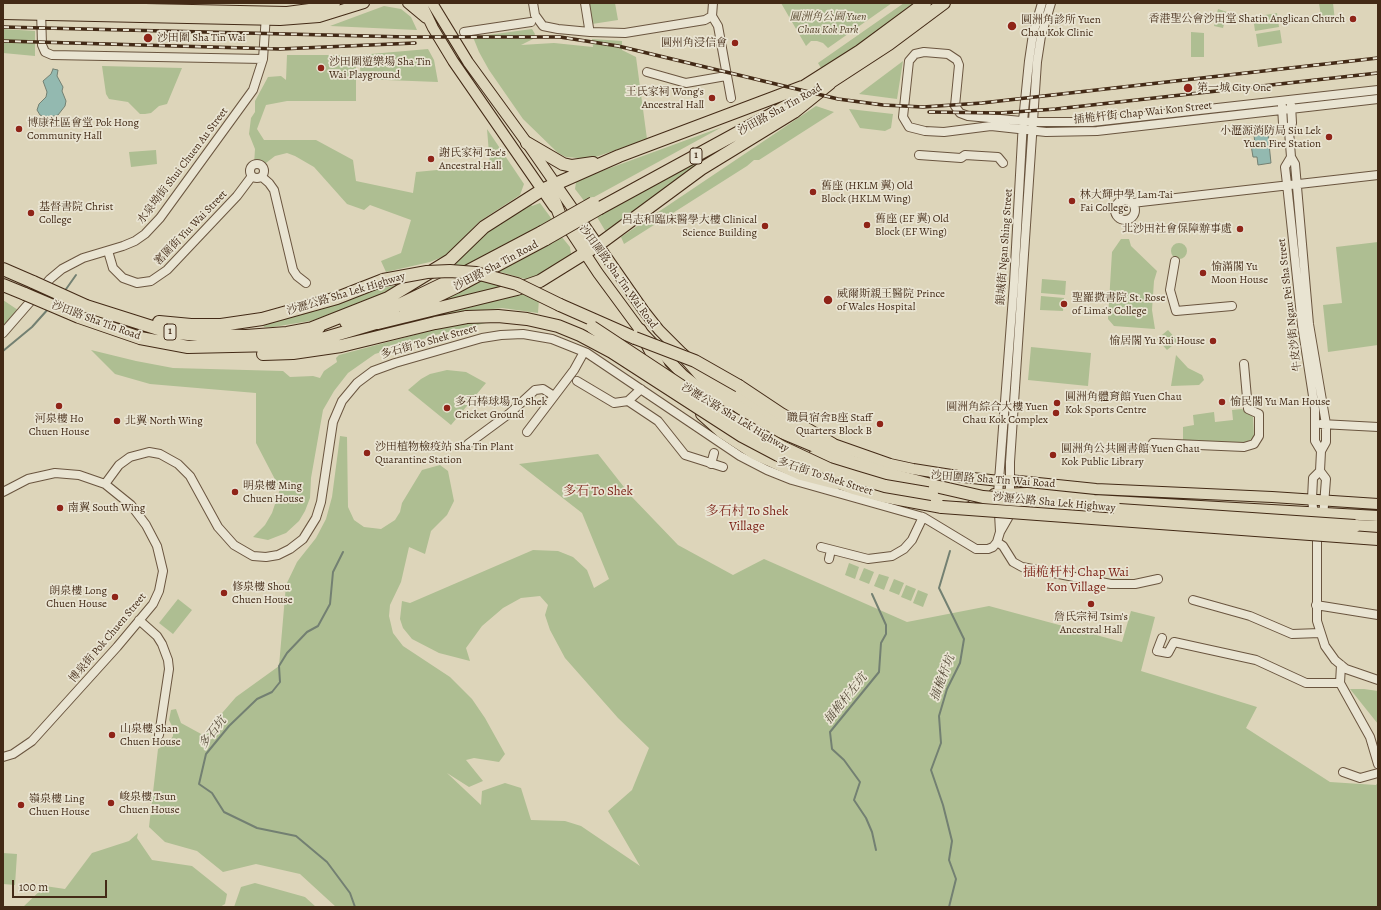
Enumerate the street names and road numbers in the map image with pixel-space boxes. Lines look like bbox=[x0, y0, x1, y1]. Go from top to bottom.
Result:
street label: 沙田路 Sha Tin Road bbox=[736, 81, 824, 139]
street label: 插桅杆街 Chap Wai Kon Street bbox=[1073, 99, 1213, 127]
street label: 水泉坳街 Shui Chuen Au Street bbox=[135, 105, 231, 227]
road number: 1 bbox=[690, 148, 702, 164]
street label: 窰圍街 Yiu Wai Street bbox=[152, 188, 230, 268]
street label: 銀城街 Ngan Shing Street bbox=[994, 188, 1016, 306]
street label: 沙田圍路 Sha Tin Wai Road bbox=[576, 223, 660, 331]
street label: 沙田路 Sha Tin Road bbox=[451, 238, 541, 294]
street label: 牛皮沙街 Ngau Pei Sha Street bbox=[1275, 238, 1305, 372]
street label: 沙瀝公路 Sha Lek Highway bbox=[285, 270, 407, 318]
street label: 沙田路 Sha Tin Road bbox=[50, 299, 142, 343]
street label: 多石街 To Shek Street bbox=[379, 322, 479, 362]
road number: 1 bbox=[164, 324, 176, 340]
street label: 沙瀝公路 Sha Lek Highway bbox=[679, 381, 791, 455]
street label: 多石街 To Shek Street bbox=[776, 455, 874, 499]
street label: 沙田圍路 Sha Tin Wai Road bbox=[930, 469, 1056, 491]
street label: 沙瀝公路 Sha Lek Highway bbox=[992, 491, 1116, 515]
street label: 博泉街 Pok Chuen Street bbox=[67, 591, 149, 685]

